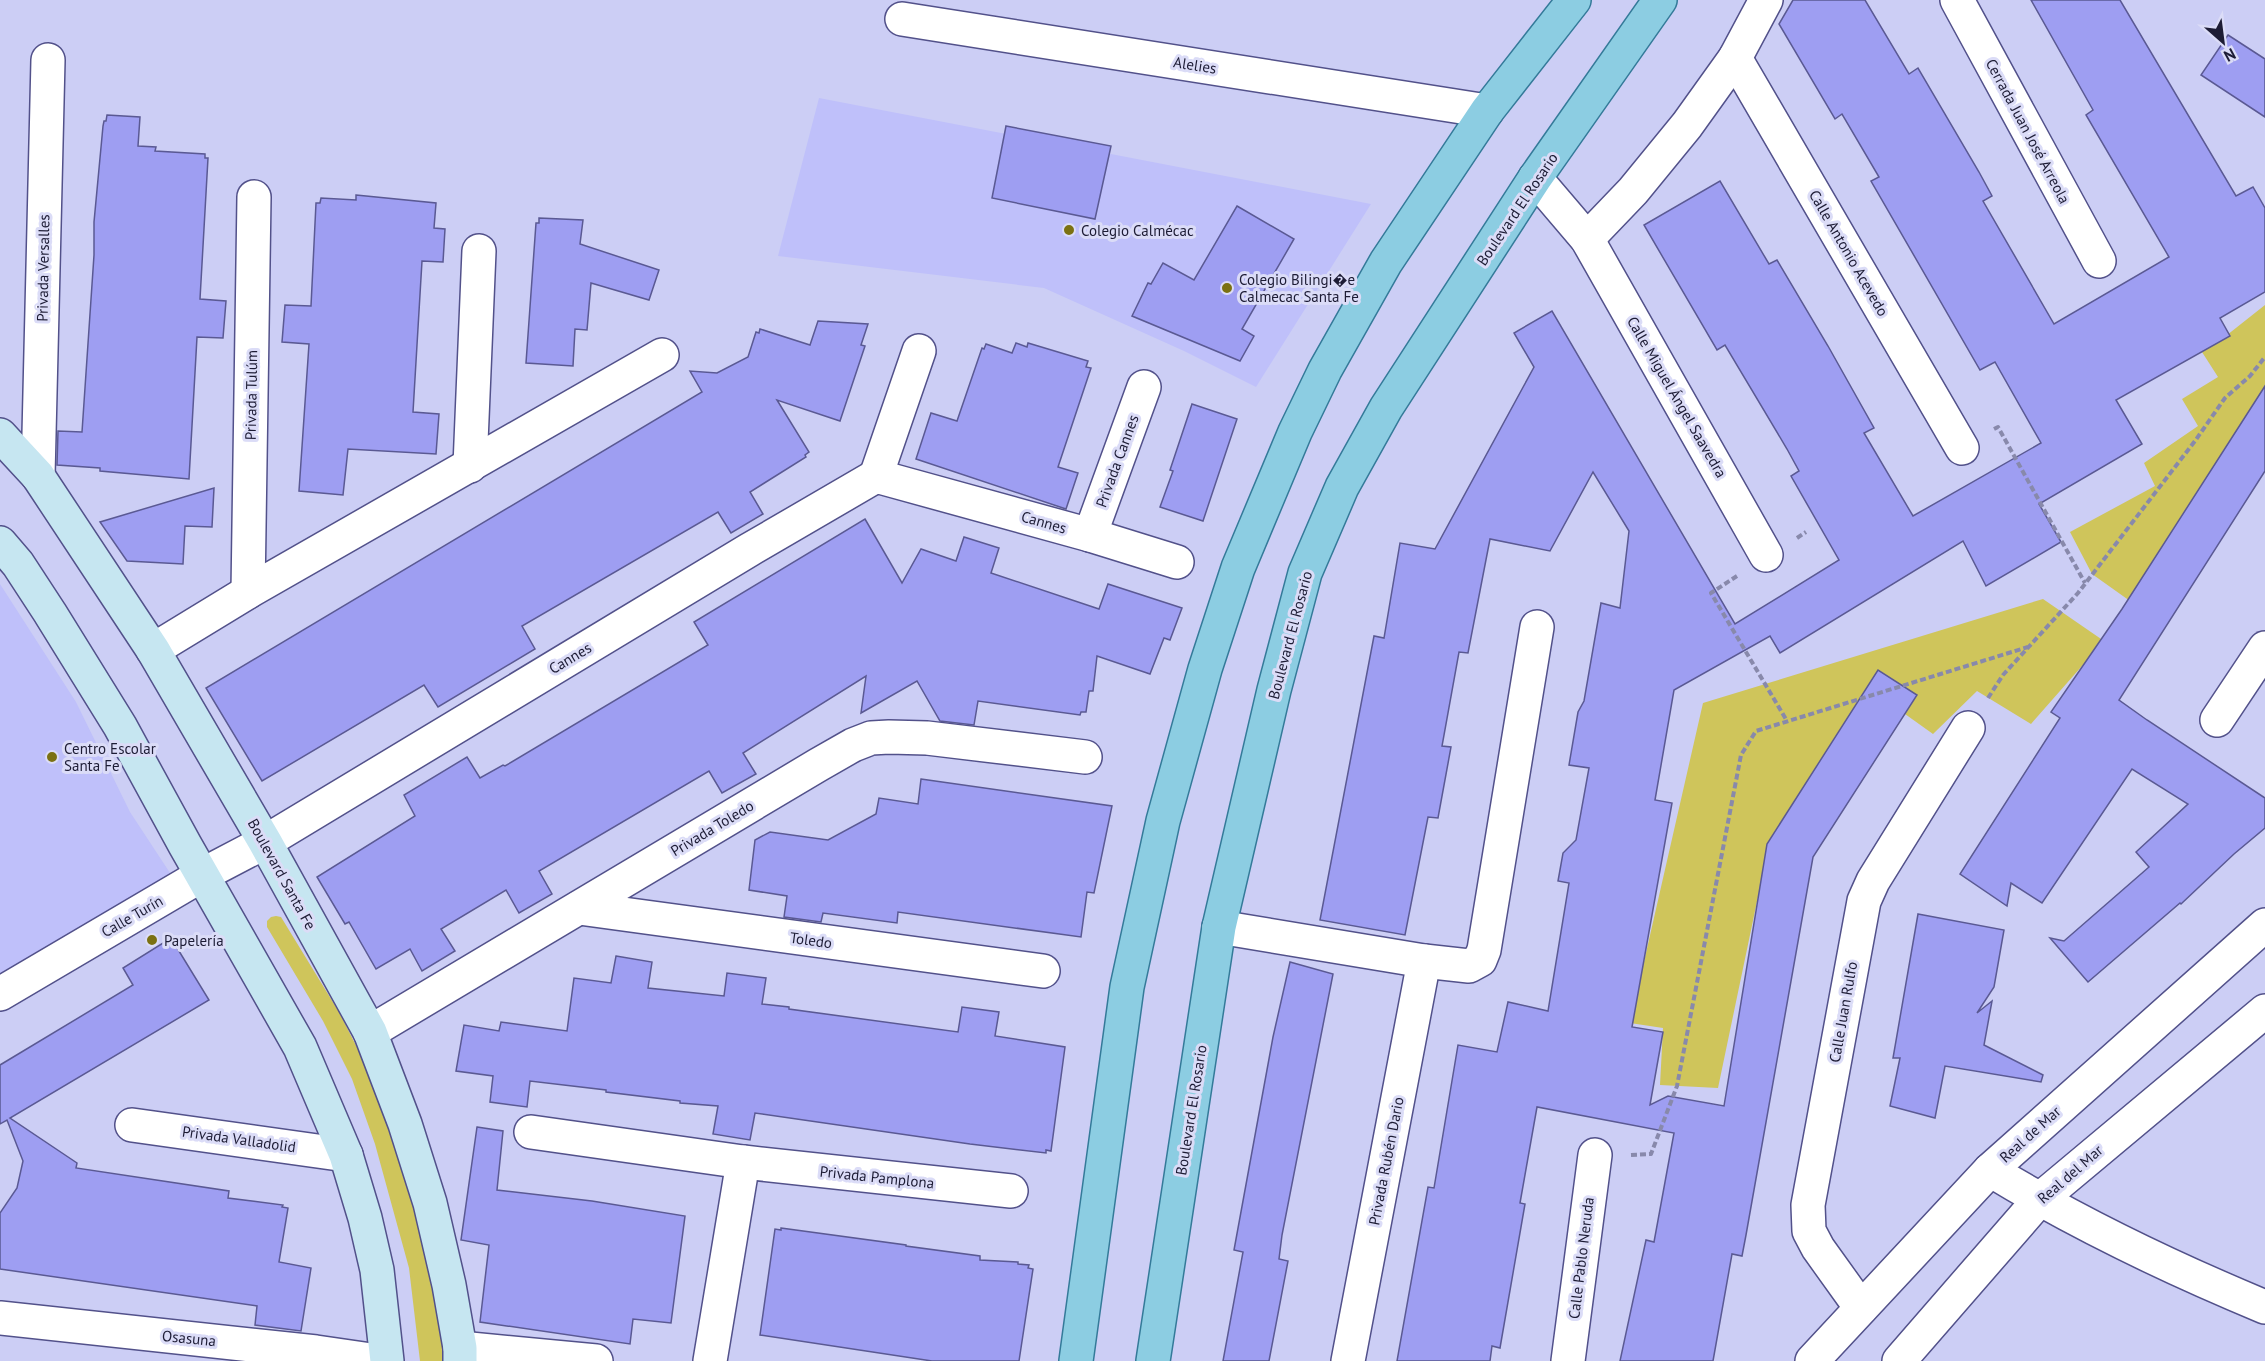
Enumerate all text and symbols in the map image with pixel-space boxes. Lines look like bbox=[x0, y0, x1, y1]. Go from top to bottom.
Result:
north arrow bbox=[2193, 12, 2253, 72]
text: N bbox=[2221, 44, 2239, 67]
street label: Alelies bbox=[1172, 52, 1218, 78]
street label: Cerrada Juan José Arreola bbox=[1982, 55, 2074, 207]
street label: Boulevard El Rosario bbox=[1472, 149, 1562, 269]
street label: Calle Antonio Acevedo bbox=[1805, 187, 1893, 319]
street label: Privada Versalles bbox=[33, 214, 53, 322]
place label: Colegio Calmécac bbox=[1081, 221, 1194, 240]
marker: Colegio Calmécac bbox=[1062, 223, 1076, 237]
place label: Colegio Bilingi�e Calmecac Santa Fe bbox=[1239, 270, 1359, 306]
marker: Colegio Bilingi�e Calmecac Santa Fe bbox=[1220, 281, 1234, 295]
street label: Calle Miguel Ángel Saavedra bbox=[1623, 313, 1731, 481]
street label: Privada Tulúm bbox=[241, 350, 261, 440]
street label: Privada Cannes bbox=[1091, 412, 1143, 510]
street label: Cannes bbox=[1019, 507, 1069, 537]
street label: Boulevard El Rosario bbox=[1264, 569, 1316, 701]
street label: Cannes bbox=[545, 638, 595, 678]
place label: Centro Escolar Santa Fe bbox=[64, 739, 156, 775]
marker: Centro Escolar Santa Fe bbox=[45, 750, 59, 764]
street label: Privada Toledo bbox=[667, 796, 757, 860]
street label: Boulevard Santa Fe bbox=[244, 815, 320, 933]
street label: Calle Turín bbox=[98, 891, 166, 941]
street label: Toledo bbox=[789, 928, 833, 952]
place label: Papelería bbox=[164, 931, 224, 950]
marker: Papelería bbox=[145, 933, 159, 947]
street label: Calle Juan Rulfo bbox=[1825, 960, 1861, 1064]
street label: Boulevard El Rosario bbox=[1171, 1043, 1211, 1177]
street label: Privada Rubén Dario bbox=[1364, 1095, 1408, 1227]
street label: Real de Mar bbox=[1995, 1102, 2065, 1166]
street label: Privada Valladolid bbox=[181, 1122, 297, 1156]
street label: Real del Mar bbox=[2034, 1141, 2106, 1207]
street label: Privada Pamplona bbox=[819, 1162, 935, 1192]
street label: Calle Pablo Neruda bbox=[1564, 1196, 1598, 1320]
street label: Osasuna bbox=[161, 1326, 217, 1350]

